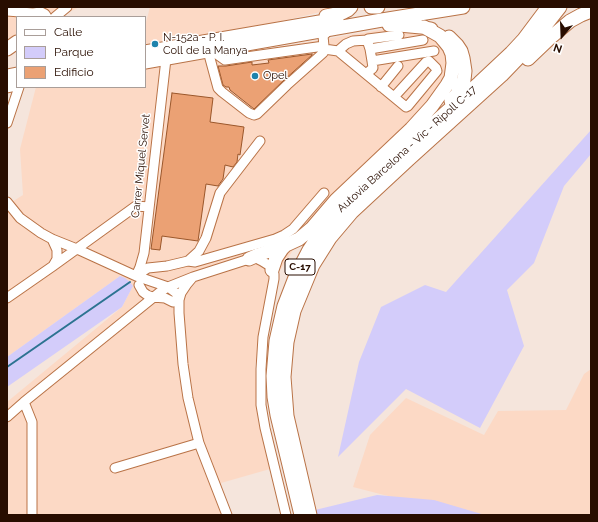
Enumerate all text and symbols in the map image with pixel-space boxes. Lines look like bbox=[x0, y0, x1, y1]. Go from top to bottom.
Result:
legend bbox=[16, 16, 146, 88]
north arrow bbox=[542, 16, 582, 56]
text: Calle bbox=[54, 25, 82, 39]
place label: N-152a - P. I. Coll de la Manya bbox=[163, 31, 247, 57]
marker: N-152a - P. I. Coll de la Manya bbox=[150, 39, 160, 49]
text: N bbox=[552, 40, 564, 55]
text: Parque bbox=[54, 45, 94, 59]
text: Edificio bbox=[54, 65, 94, 79]
place label: Opel bbox=[263, 69, 287, 83]
marker: Opel bbox=[250, 71, 260, 81]
street label: Autovia Barcelona - Vic - Ripoll C-17 bbox=[335, 83, 479, 215]
street label: Carrer Miquel Servet bbox=[129, 113, 153, 219]
road number: C-17 bbox=[285, 259, 315, 275]

